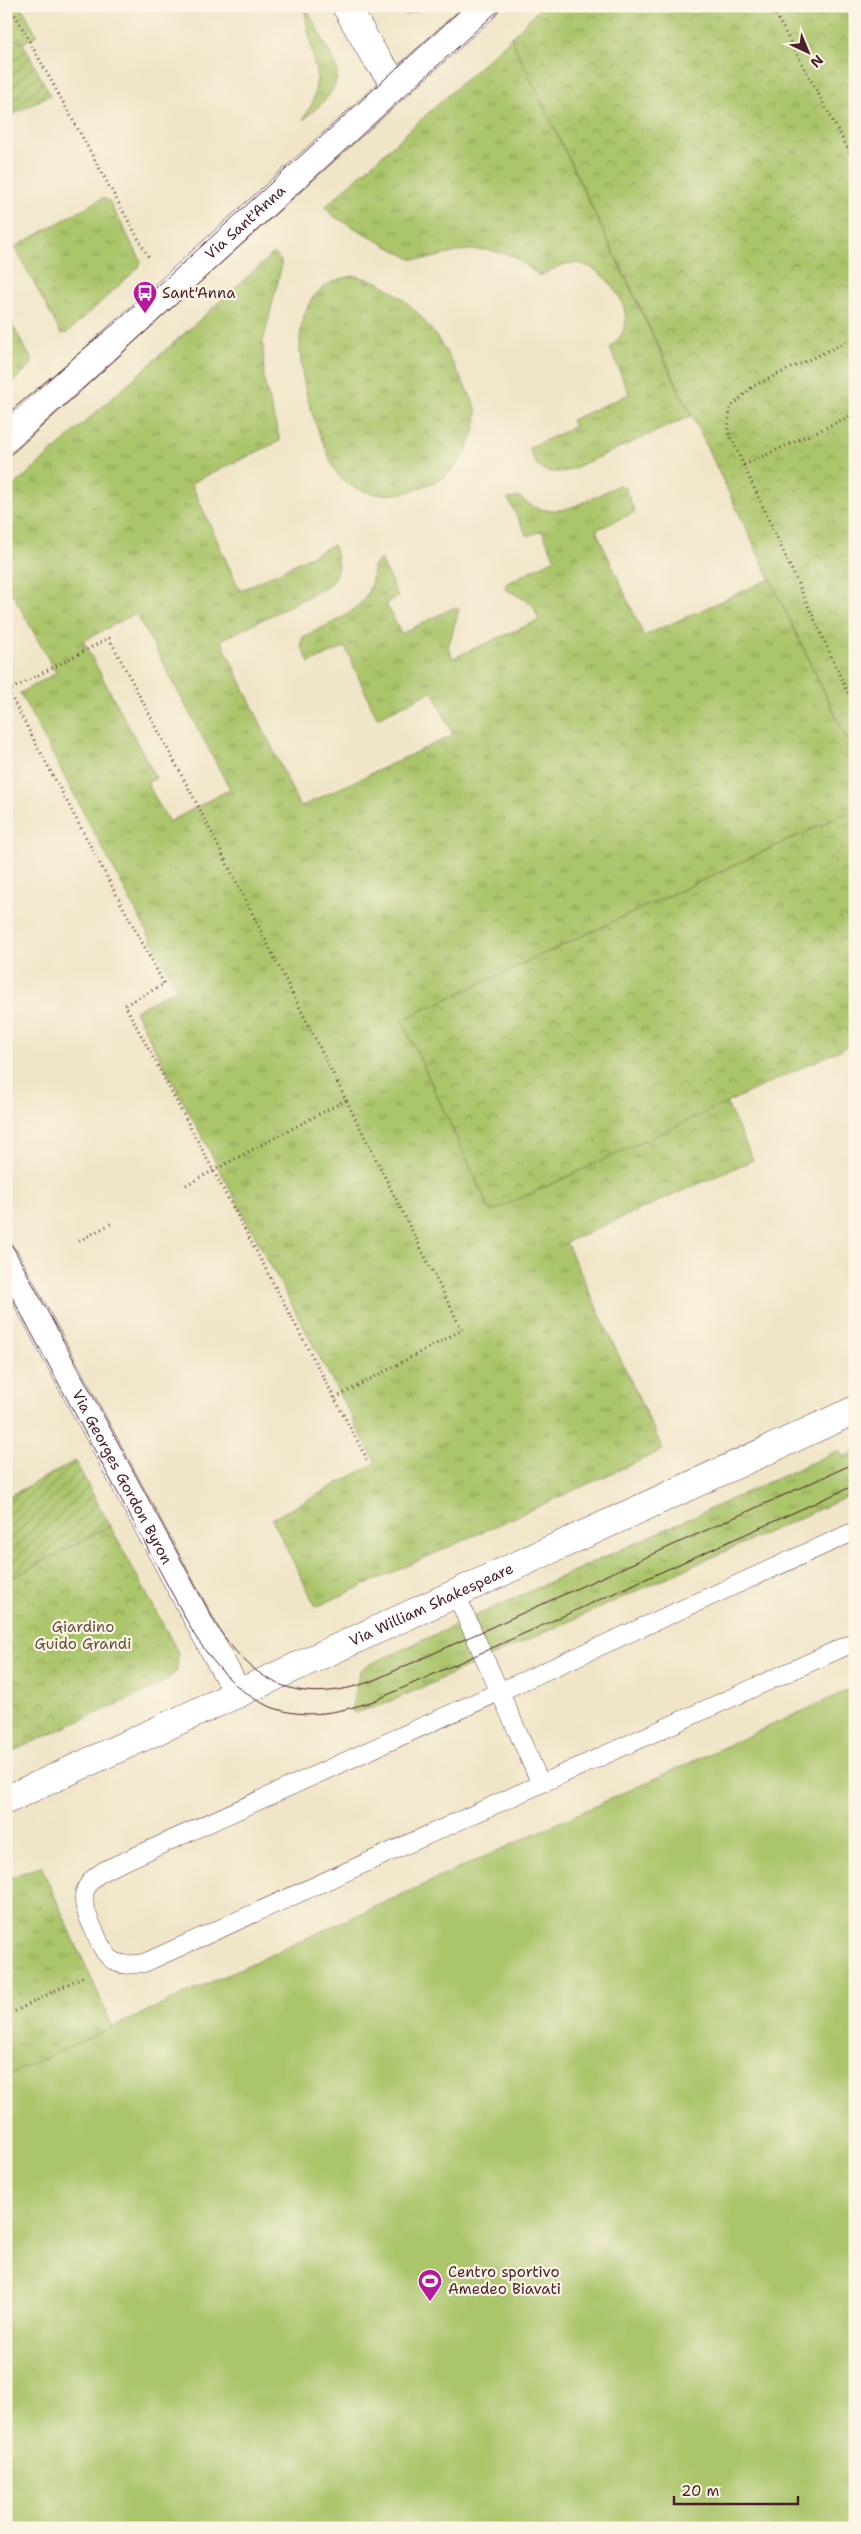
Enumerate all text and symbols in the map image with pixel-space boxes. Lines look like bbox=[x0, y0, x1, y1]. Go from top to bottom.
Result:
north arrow bbox=[784, 28, 834, 78]
text: N bbox=[807, 51, 827, 72]
street label: Via Sant'Anna bbox=[200, 180, 290, 264]
bus stop icon: Sant'Anna bbox=[132, 280, 158, 314]
place label: Sant'Anna bbox=[162, 283, 236, 303]
street label: Via Georges Gordon Byron bbox=[67, 1386, 177, 1568]
street label: Via William Shakespeare bbox=[346, 1558, 517, 1651]
park label: Giardino Guido Grandi bbox=[34, 1617, 132, 1654]
place label: Centro sportivo Amedeo Biavati bbox=[448, 2262, 561, 2299]
sports icon: Centro sportivo Amedeo Biavati bbox=[417, 2268, 443, 2302]
scale bar bbox=[674, 2474, 797, 2506]
text: 20 m bbox=[681, 2481, 720, 2501]

